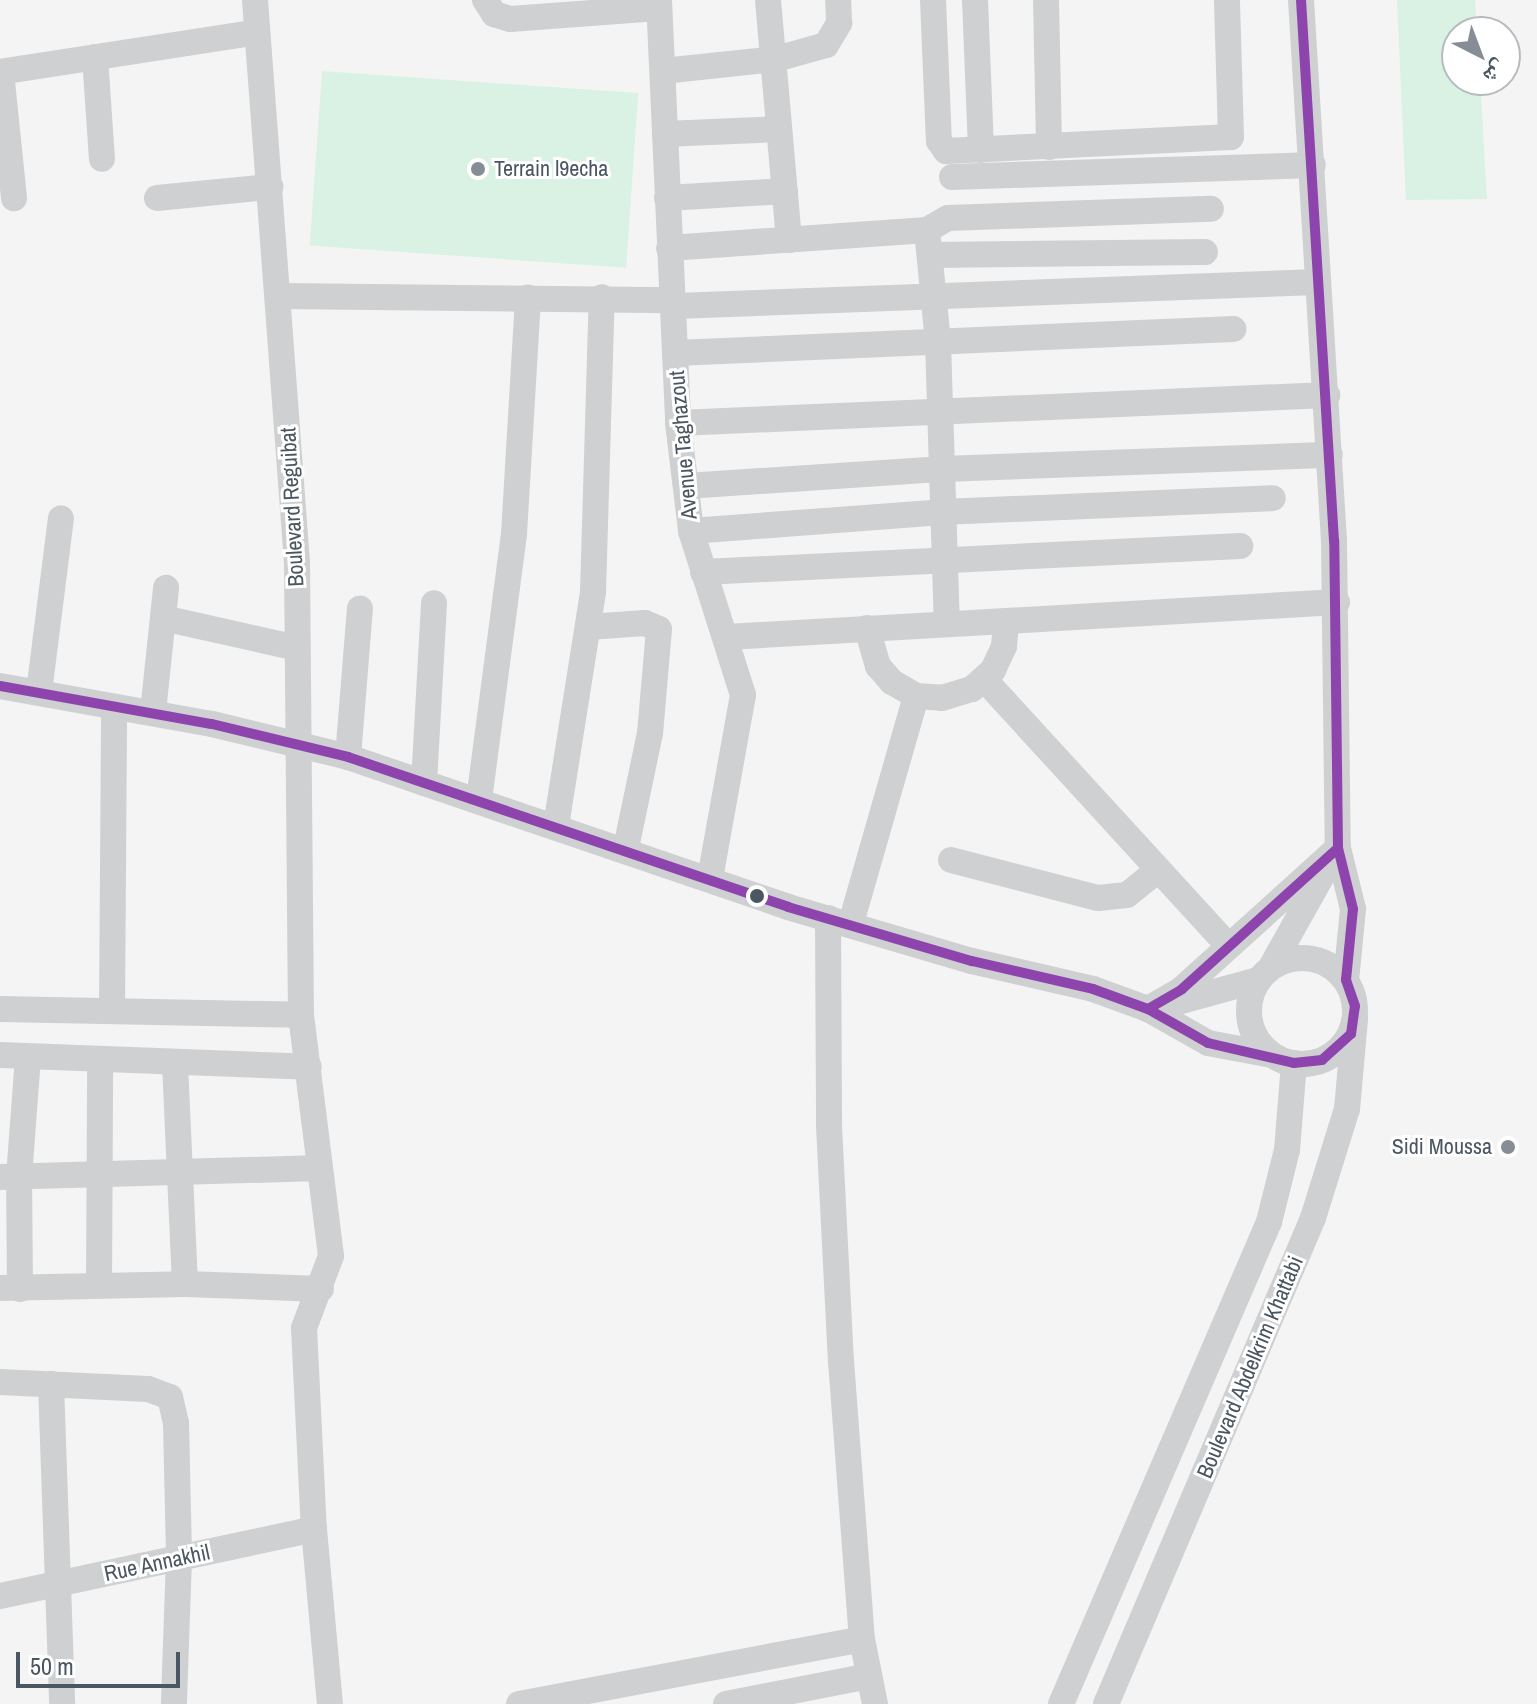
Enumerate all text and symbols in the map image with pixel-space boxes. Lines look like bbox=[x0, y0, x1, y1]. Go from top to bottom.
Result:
north arrow bbox=[1441, 16, 1521, 96]
text: ش bbox=[1477, 53, 1514, 91]
place label: Terrain l9echa bbox=[494, 156, 608, 182]
marker: Terrain l9echa bbox=[469, 160, 487, 178]
street label: Avenue Taghazout bbox=[663, 369, 703, 521]
street label: Boulevard Reguibat bbox=[275, 427, 309, 587]
unlabelled marker bbox=[749, 888, 765, 904]
place label: Sidi Moussa bbox=[1392, 1134, 1492, 1160]
marker: Sidi Moussa bbox=[1499, 1138, 1517, 1156]
street label: Boulevard Abdelkrim Khattabi bbox=[1191, 1252, 1309, 1482]
street label: Rue Annakhil bbox=[101, 1539, 213, 1587]
scale bar bbox=[20, 1636, 184, 1686]
text: 50 m bbox=[30, 1650, 74, 1682]

